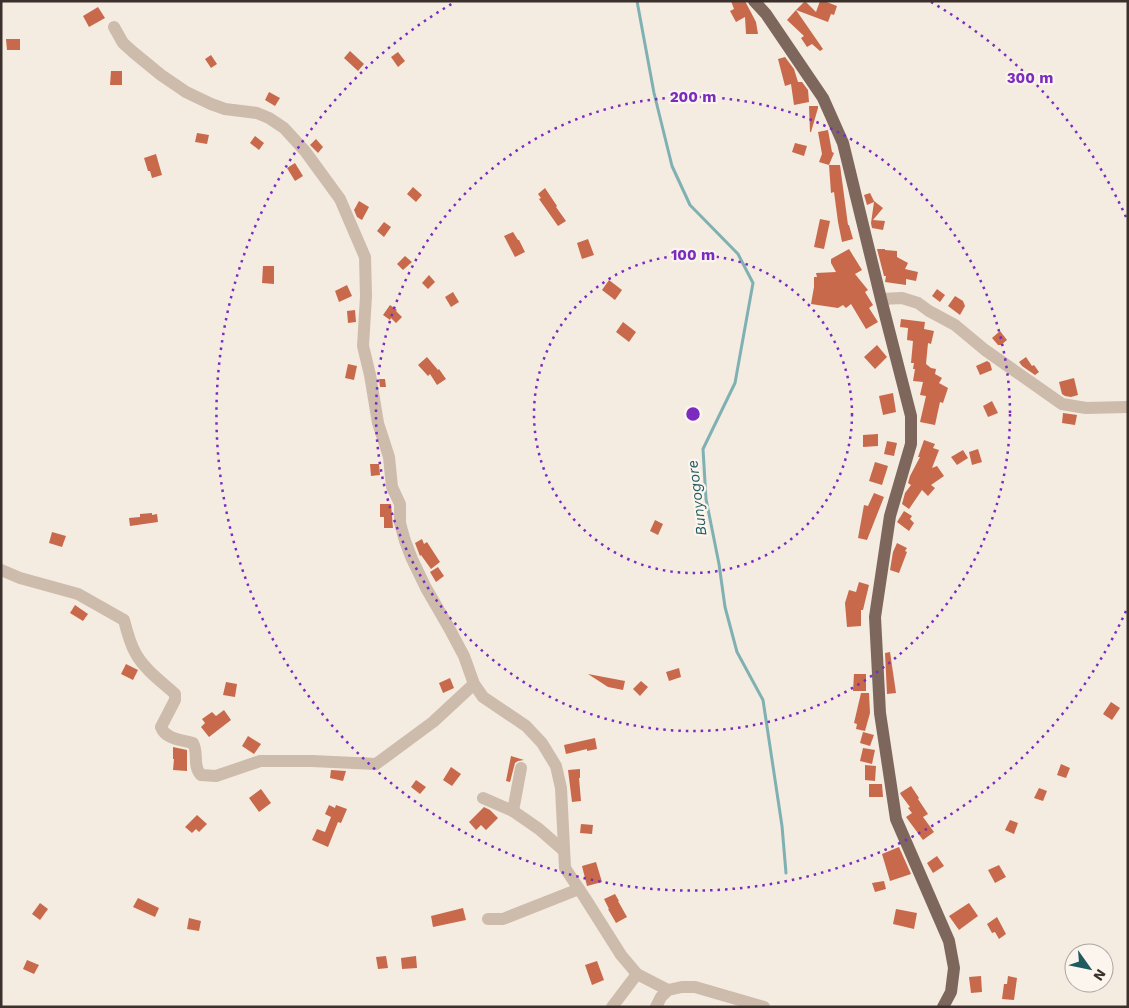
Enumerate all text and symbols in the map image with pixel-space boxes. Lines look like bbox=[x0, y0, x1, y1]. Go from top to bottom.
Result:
text: 300 m bbox=[1007, 69, 1053, 87]
text: 200 m bbox=[670, 88, 716, 106]
text: 100 m bbox=[671, 246, 715, 264]
centre of rings bbox=[684, 405, 702, 423]
water label: Bunyogore bbox=[683, 459, 711, 537]
north arrow bbox=[1064, 943, 1114, 993]
text: N bbox=[1090, 966, 1109, 984]

